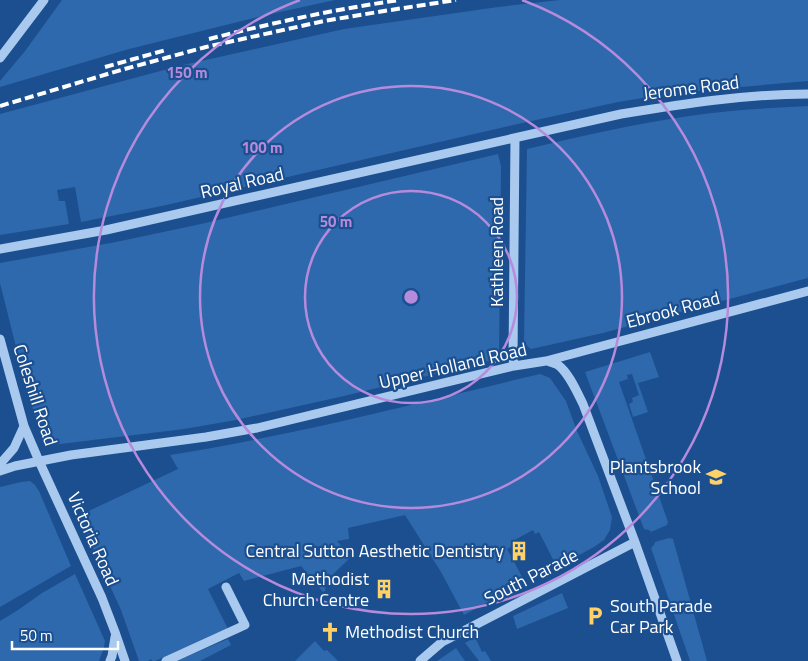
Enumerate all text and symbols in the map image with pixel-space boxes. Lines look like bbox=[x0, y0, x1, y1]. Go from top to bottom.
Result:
text: 150 m bbox=[166, 61, 208, 84]
street label: Jerome Road bbox=[641, 68, 741, 107]
text: 100 m bbox=[241, 136, 283, 159]
street label: Royal Road bbox=[197, 160, 286, 205]
street label: Kathleen Road bbox=[483, 197, 510, 307]
text: 50 m bbox=[320, 210, 352, 233]
street label: Ebrook Road bbox=[623, 284, 723, 335]
centre of rings bbox=[402, 288, 420, 306]
street label: Upper Holland Road bbox=[376, 335, 529, 396]
street label: Coleshill Road bbox=[6, 340, 65, 449]
place label: Plantsbrook School bbox=[610, 453, 701, 501]
school or university icon: Plantsbrook School bbox=[705, 466, 727, 488]
street label: Victoria Road bbox=[61, 488, 126, 590]
place label: Central Sutton Aesthetic Dentistry bbox=[246, 537, 504, 564]
building icon: Central Sutton Aesthetic Dentistry bbox=[508, 540, 530, 562]
street label: South Parade bbox=[479, 541, 582, 612]
place label: Methodist Church Centre bbox=[263, 565, 370, 613]
building icon: Methodist Church Centre bbox=[373, 578, 395, 600]
place label: South Parade Car Park bbox=[610, 592, 712, 640]
parking icon: South Parade Car Park bbox=[584, 605, 606, 627]
scale bar bbox=[12, 618, 119, 650]
place label: Methodist Church bbox=[345, 618, 479, 645]
church icon: Methodist Church bbox=[319, 621, 341, 643]
text: 50 m bbox=[20, 624, 53, 647]

